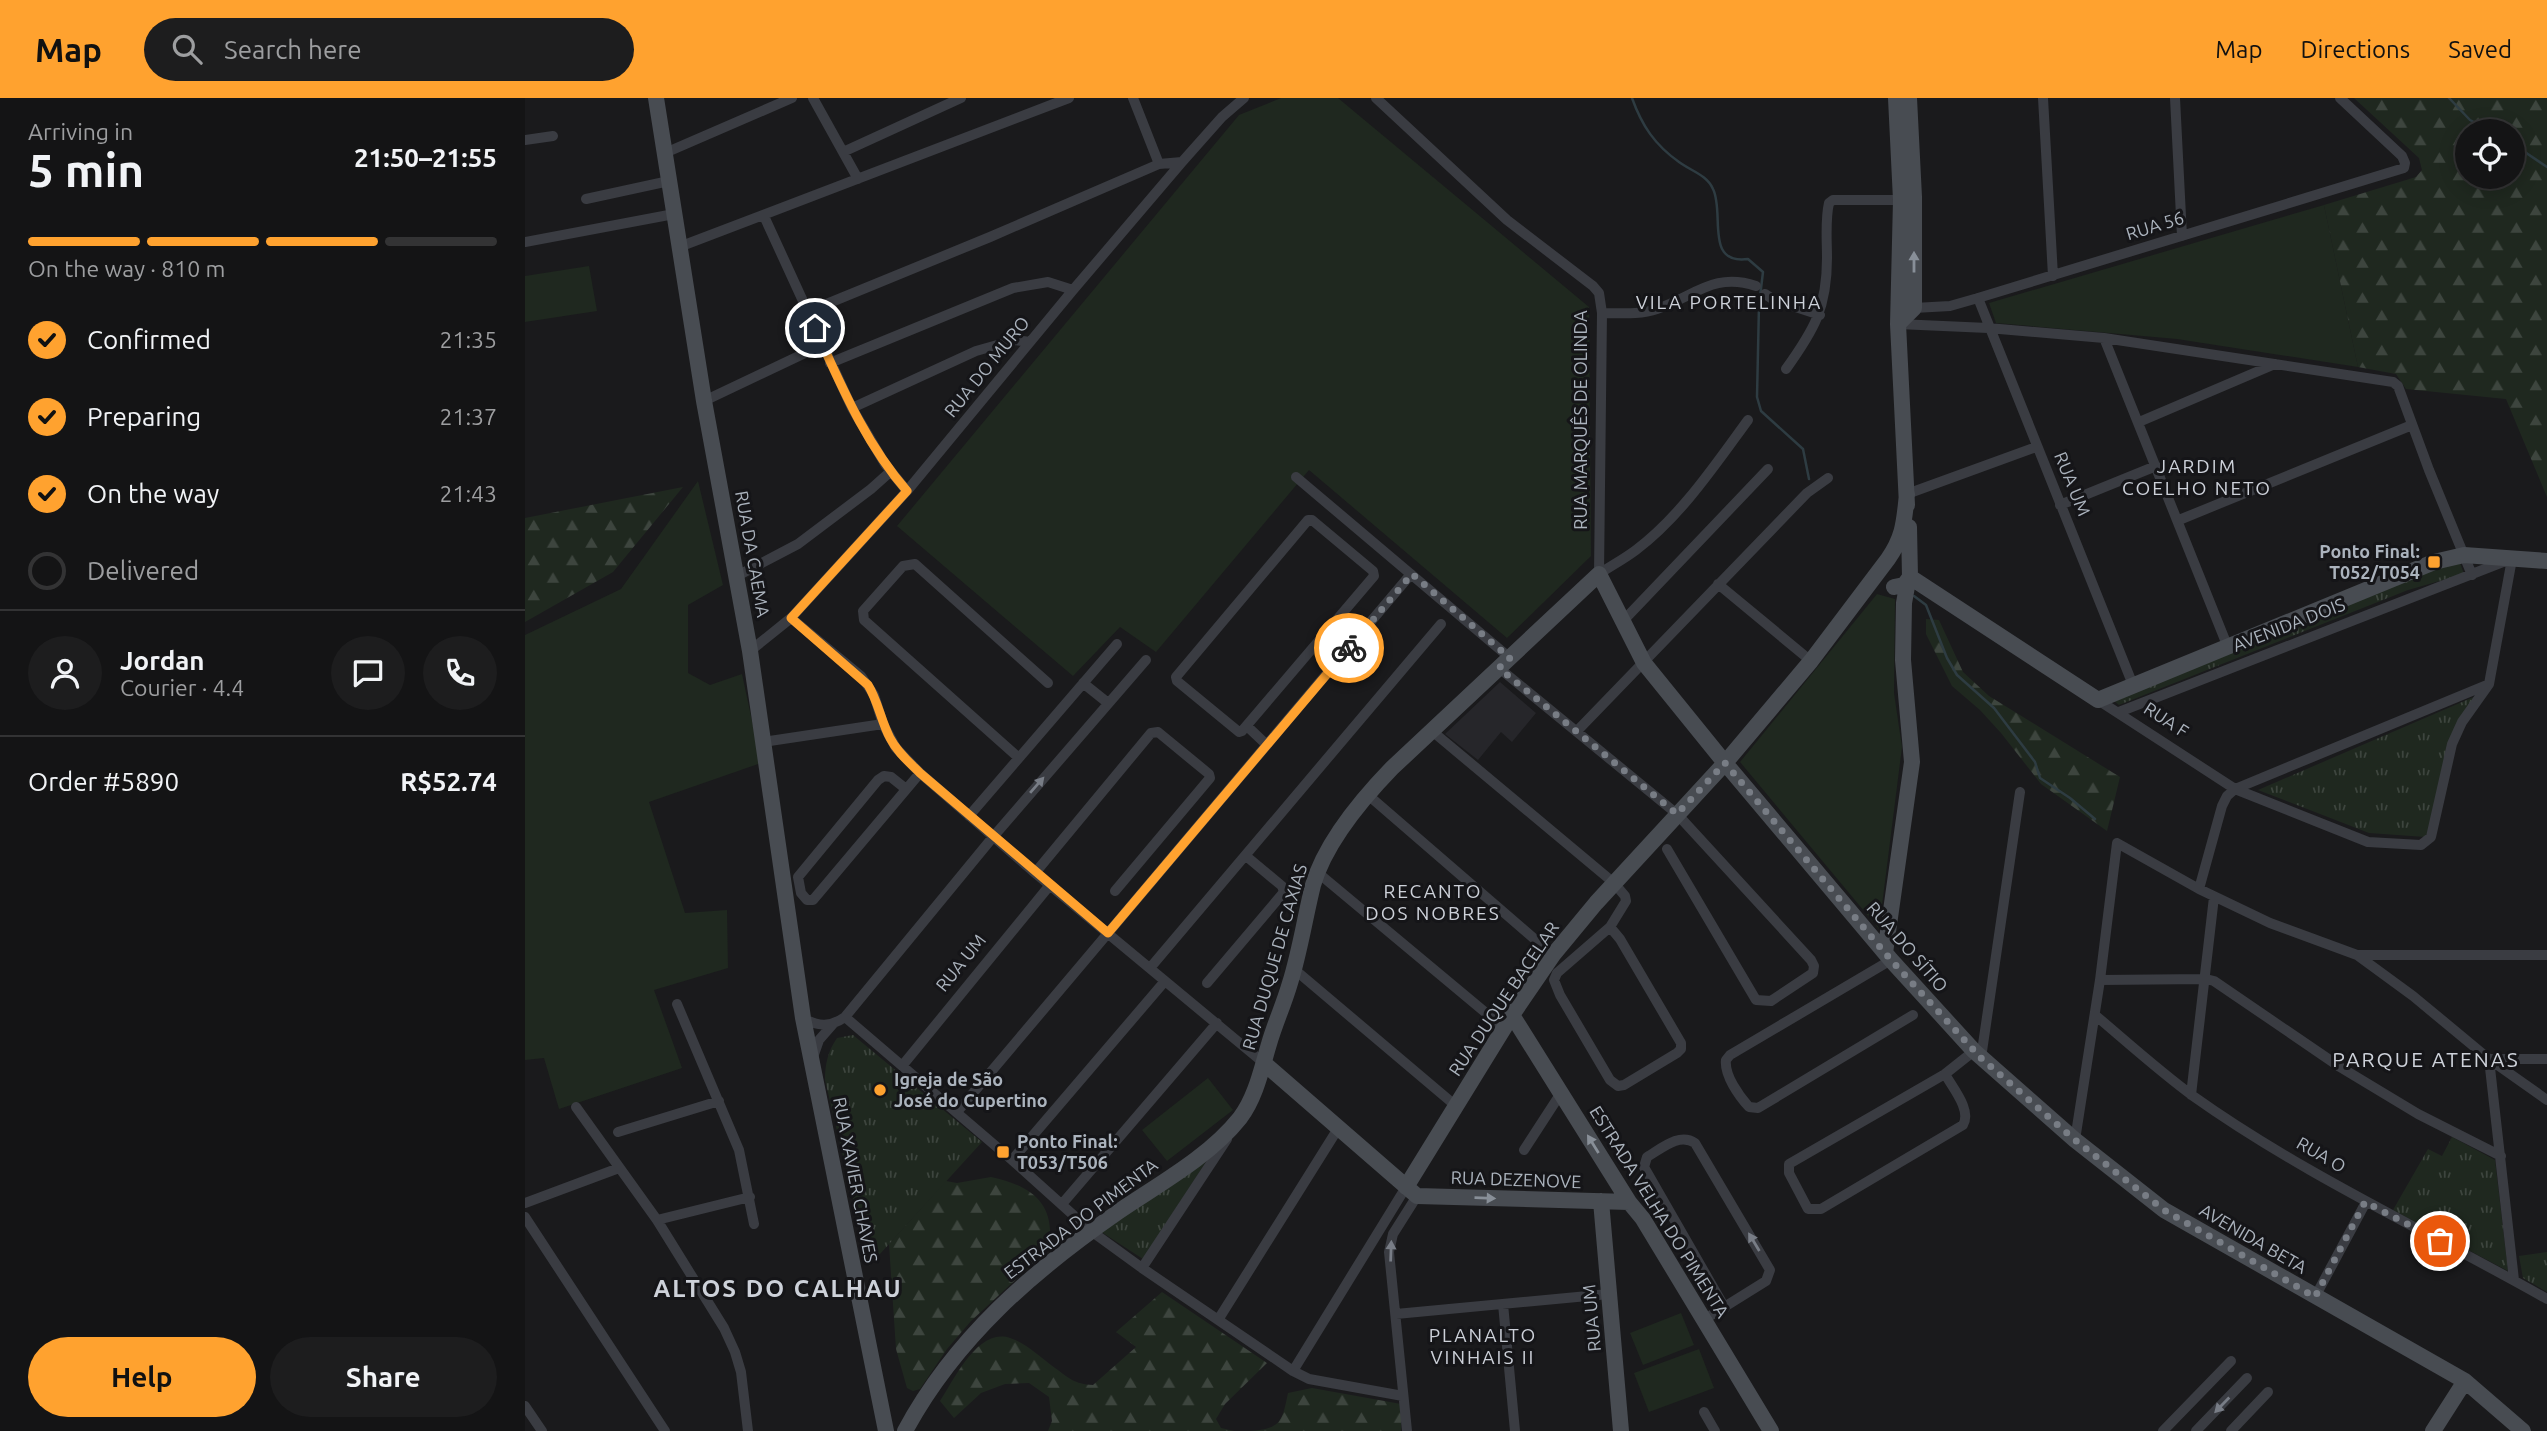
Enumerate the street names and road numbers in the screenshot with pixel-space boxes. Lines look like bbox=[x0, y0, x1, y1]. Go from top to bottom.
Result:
street label: RUA 56 bbox=[2123, 207, 2186, 243]
street label: RUA MARQUÊS DE OLINDA bbox=[1569, 310, 1591, 530]
street label: RUA DO MURO bbox=[940, 312, 1033, 421]
street label: RUA UM bbox=[2051, 449, 2095, 519]
street label: RUA DA CAEMA bbox=[732, 489, 774, 619]
street label: AVENIDA DOIS bbox=[2230, 593, 2348, 655]
street label: RUA F bbox=[2141, 697, 2192, 741]
street label: RUA DUQUE DE CAXIAS bbox=[1238, 861, 1311, 1052]
street label: RUA DO SÍTIO bbox=[1863, 897, 1953, 995]
street label: RUA DUQUE BACELAR bbox=[1444, 918, 1563, 1080]
street label: RUA UM bbox=[931, 930, 989, 995]
street label: RUA XAVIER CHAVES bbox=[830, 1095, 882, 1264]
street label: ESTRADA VELHA DO PIMENTA bbox=[1586, 1102, 1734, 1321]
street label: RUA O bbox=[2293, 1132, 2350, 1176]
street label: ESTRADA DO PIMENTA bbox=[1000, 1154, 1161, 1282]
street label: RUA DEZENOVE bbox=[1450, 1167, 1582, 1191]
street label: AVENIDA BETA bbox=[2196, 1199, 2311, 1277]
street label: RUA UM bbox=[1578, 1284, 1604, 1352]

